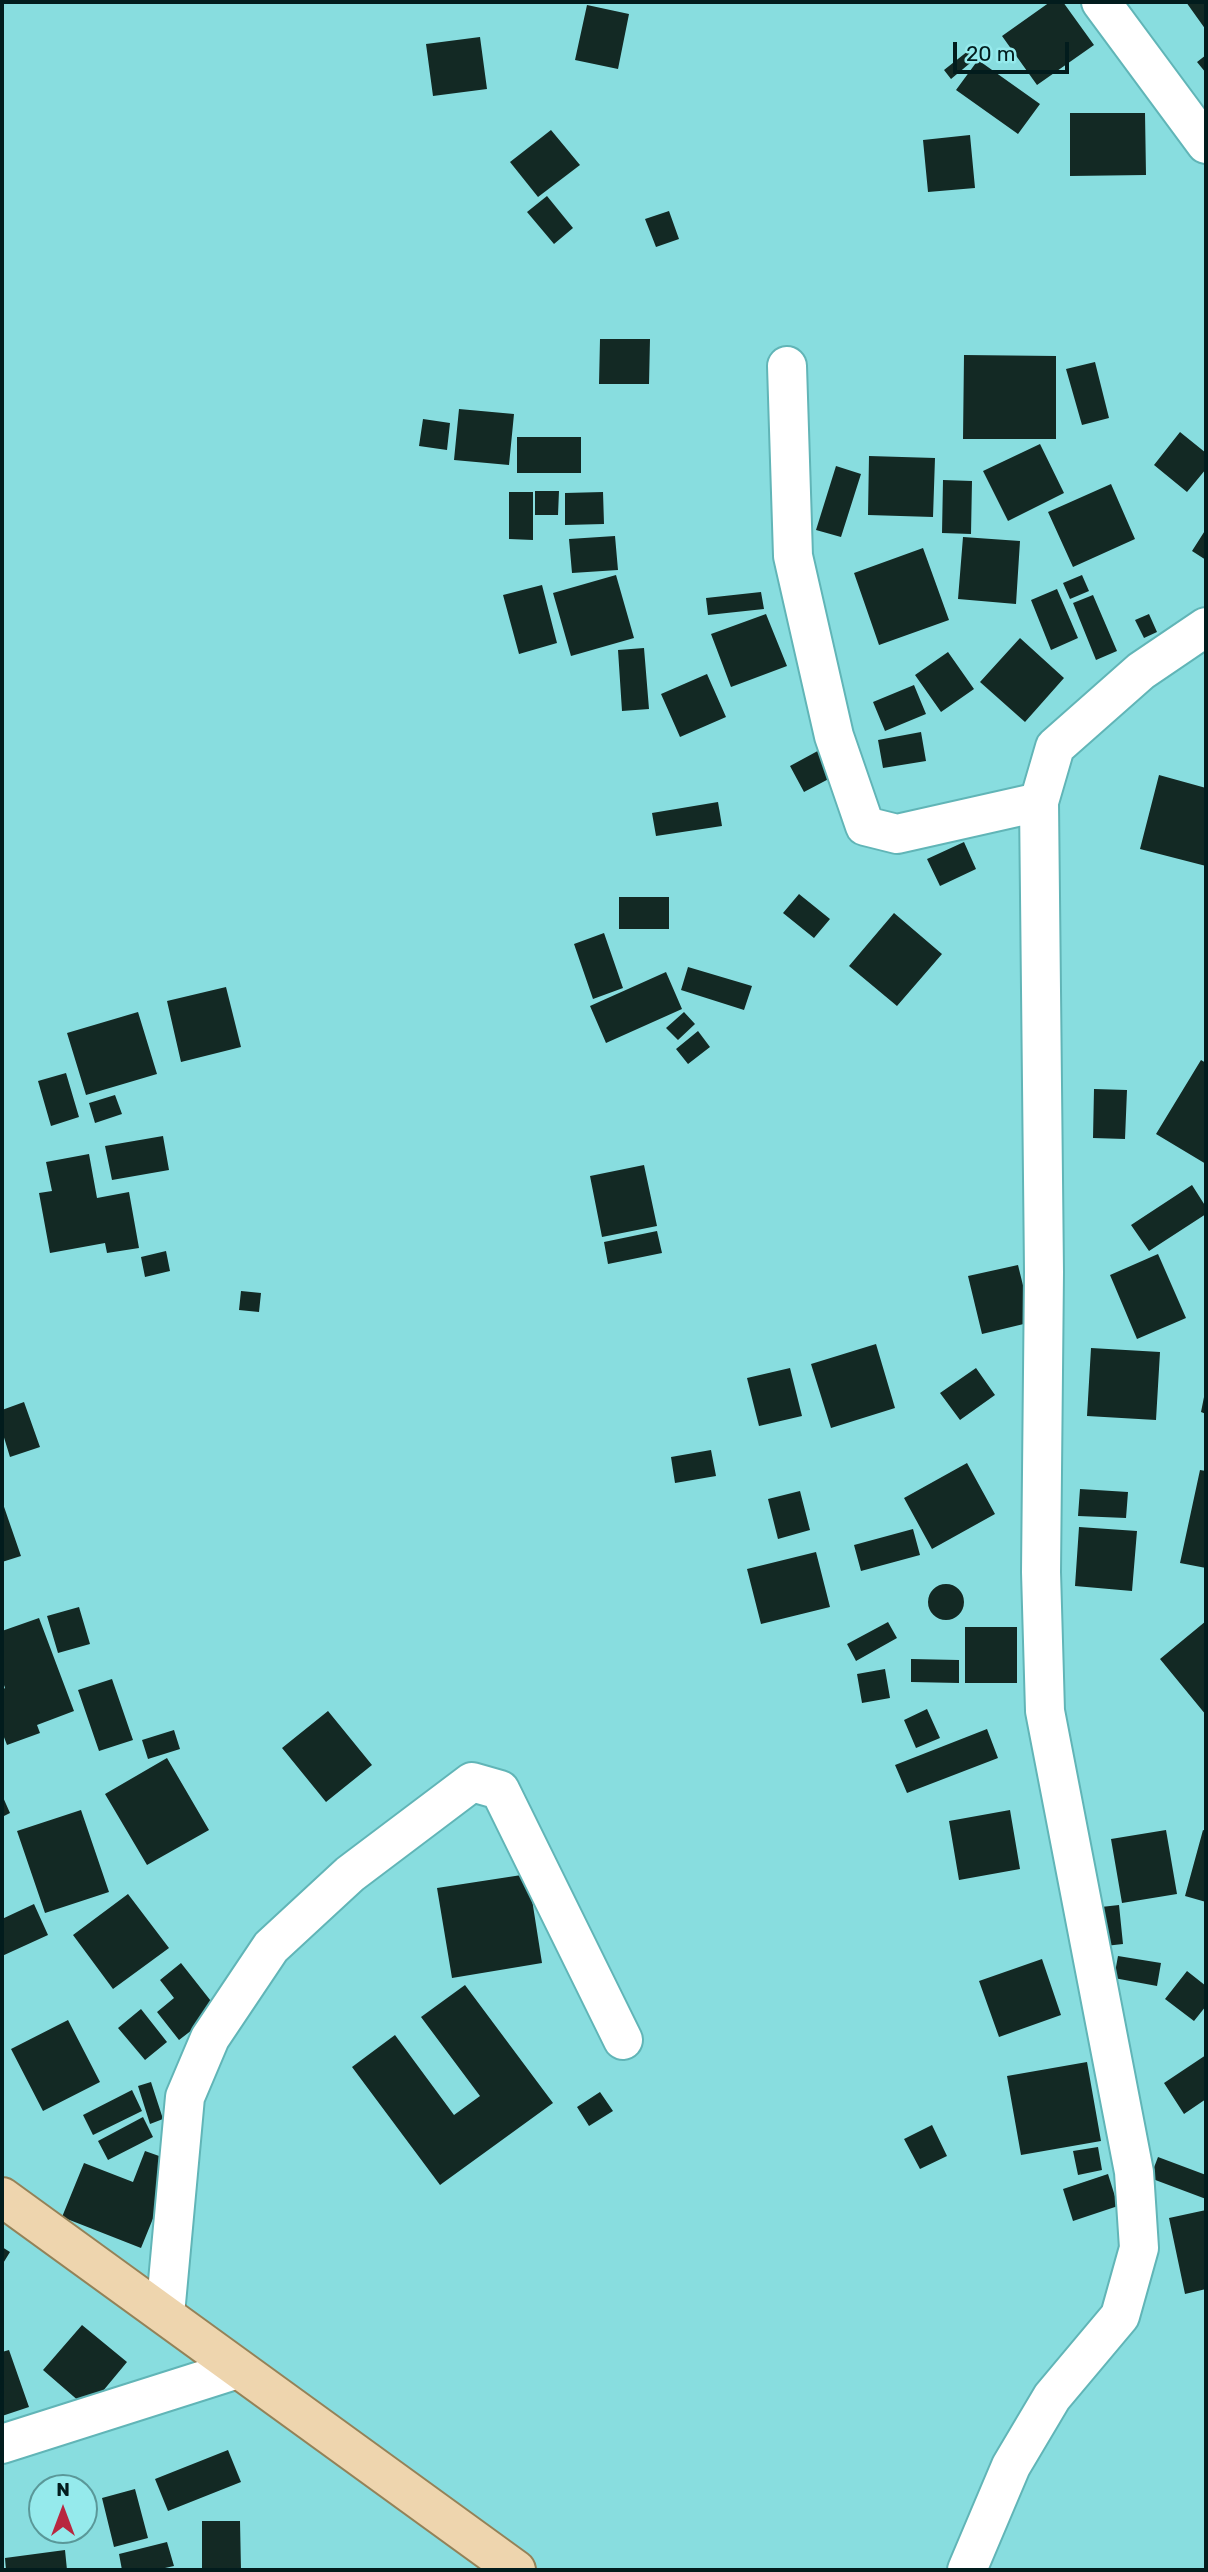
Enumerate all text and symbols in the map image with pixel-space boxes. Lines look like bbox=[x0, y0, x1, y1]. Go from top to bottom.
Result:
scale bar bbox=[956, 28, 1072, 72]
text: 20 m bbox=[966, 41, 1015, 66]
north arrow bbox=[28, 2474, 98, 2544]
text: N bbox=[56, 2478, 70, 2501]

